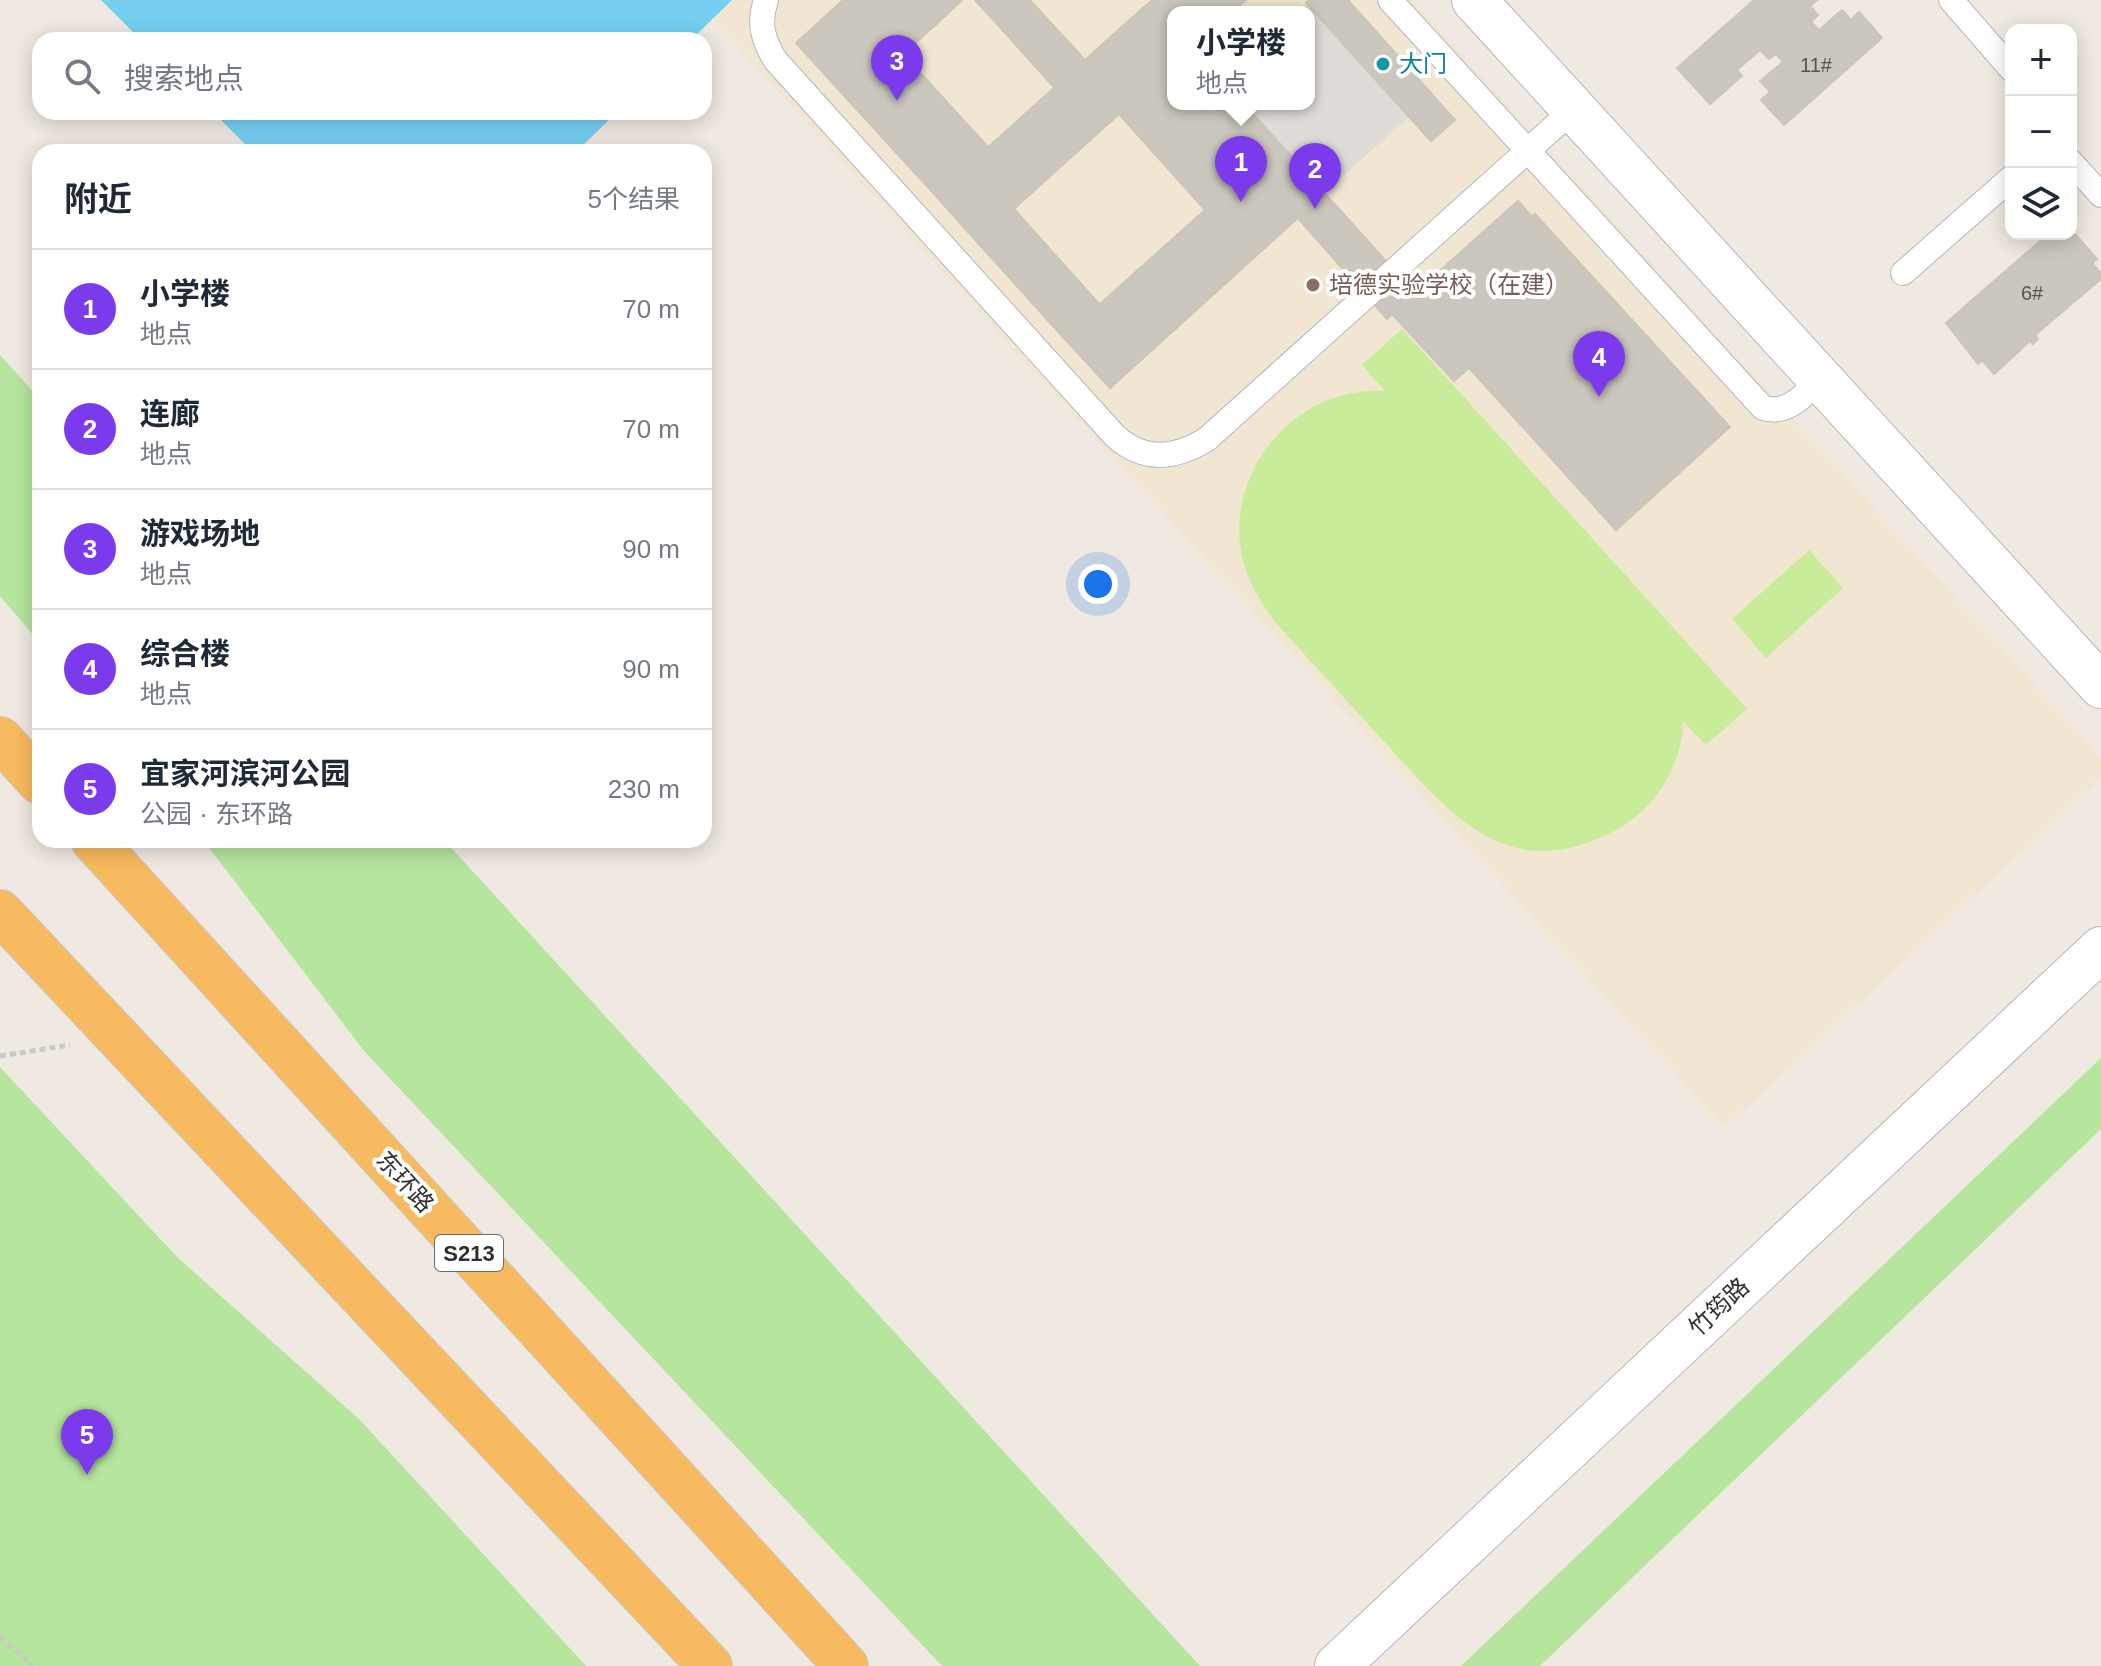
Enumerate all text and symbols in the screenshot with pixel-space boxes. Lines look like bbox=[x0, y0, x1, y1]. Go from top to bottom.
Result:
popup bbox=[1167, 6, 1315, 110]
map controls bbox=[2005, 24, 2077, 240]
button: + bbox=[2005, 24, 2077, 96]
text: 小学楼 bbox=[1196, 26, 1286, 59]
search box bbox=[32, 32, 712, 120]
pin: 3 bbox=[871, 35, 923, 101]
place label: 大门 bbox=[1399, 50, 1447, 77]
icon: search bbox=[60, 54, 104, 98]
house number: 11# bbox=[1800, 54, 1833, 76]
marker: 大门 bbox=[1374, 55, 1392, 73]
text: 搜索地点 bbox=[124, 62, 244, 95]
text: 地点 bbox=[1196, 68, 1248, 98]
button: − bbox=[2005, 96, 2077, 168]
pin: 1 bbox=[1215, 136, 1267, 202]
pin: 2 bbox=[1289, 143, 1341, 209]
button: layers bbox=[2005, 168, 2077, 240]
text: 附近 bbox=[64, 180, 132, 218]
text: 5个结果 bbox=[588, 184, 680, 214]
place label: 培德实验学校（在建） bbox=[1329, 271, 1569, 298]
marker: 培德实验学校（在建） bbox=[1304, 276, 1322, 294]
text: 小学楼 bbox=[140, 277, 230, 310]
house number: 6# bbox=[2021, 282, 2044, 304]
text: 1 bbox=[83, 294, 97, 324]
text: 70 m bbox=[622, 294, 680, 324]
text: 地点 bbox=[140, 319, 192, 349]
pin: 4 bbox=[1573, 331, 1625, 397]
text: 连廊 bbox=[140, 397, 200, 430]
text: 2 bbox=[83, 414, 97, 444]
text: 70 m bbox=[622, 414, 680, 444]
text: 地点 bbox=[140, 439, 192, 469]
text: 游戏场地 bbox=[140, 517, 260, 550]
text: 3 bbox=[83, 534, 97, 564]
text: 90 m bbox=[622, 534, 680, 564]
text: 地点 bbox=[140, 559, 192, 589]
your location bbox=[1078, 564, 1118, 604]
text: 综合楼 bbox=[140, 637, 230, 670]
text: 4 bbox=[83, 654, 97, 684]
text: 90 m bbox=[622, 654, 680, 684]
text: 地点 bbox=[140, 679, 192, 709]
text: 宜家河滨河公园 bbox=[140, 757, 350, 790]
text: 5 bbox=[83, 774, 97, 804]
text: 230 m bbox=[608, 774, 680, 804]
text: 公园 · 东环路 bbox=[140, 799, 293, 829]
street label: 东环路 bbox=[371, 1146, 439, 1217]
road number: S213 bbox=[435, 1235, 503, 1271]
street label: 竹筠路 bbox=[1683, 1272, 1754, 1341]
pin: 5 bbox=[61, 1409, 113, 1475]

